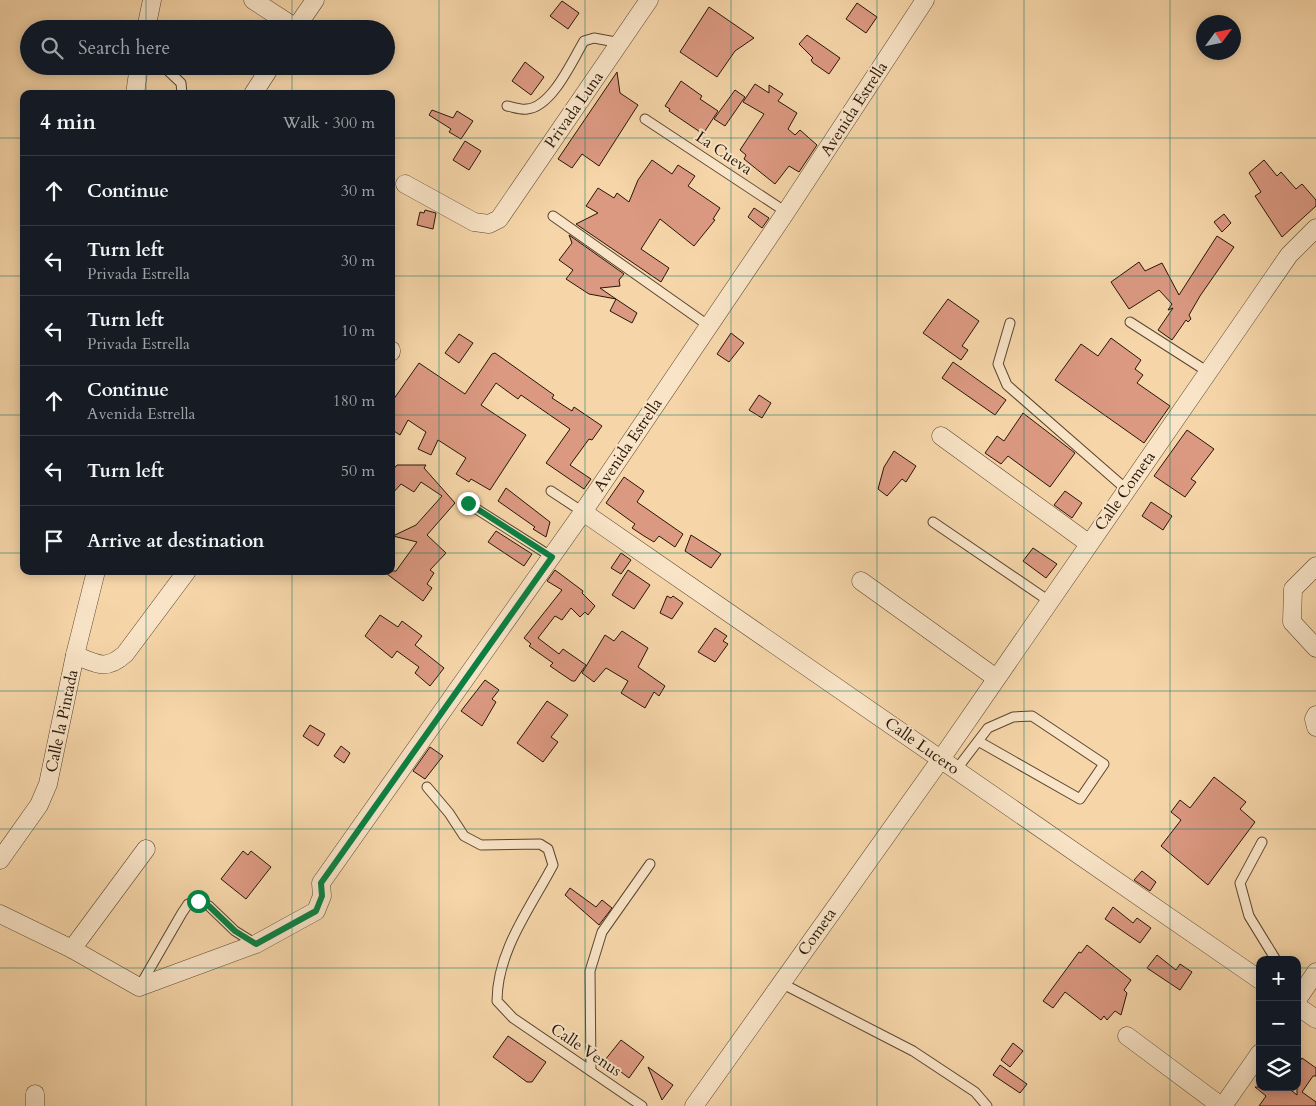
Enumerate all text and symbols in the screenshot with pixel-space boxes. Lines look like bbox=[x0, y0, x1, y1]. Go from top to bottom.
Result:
north arrow bbox=[1196, 15, 1241, 60]
search box bbox=[20, 20, 395, 75]
icon: search bbox=[38, 34, 66, 62]
text: Search here bbox=[78, 35, 170, 61]
street label: Avenida Estrella bbox=[815, 57, 893, 160]
street label: Privada Luna bbox=[539, 67, 609, 153]
text: 4 min bbox=[40, 108, 96, 137]
text: Walk · 300 m bbox=[283, 112, 375, 134]
street label: La Cueva bbox=[691, 126, 757, 180]
icon: ahead bbox=[40, 177, 68, 205]
text: Continue bbox=[87, 178, 169, 204]
text: 30 m bbox=[341, 180, 375, 202]
text: Turn left bbox=[87, 237, 164, 263]
icon: left bbox=[40, 247, 68, 275]
text: 30 m bbox=[341, 250, 375, 272]
text: Privada Estrella bbox=[87, 263, 190, 285]
text: Turn left bbox=[87, 307, 164, 333]
icon: left bbox=[40, 317, 68, 345]
text: 10 m bbox=[341, 320, 375, 342]
text: Privada Estrella bbox=[87, 333, 190, 355]
text: Continue bbox=[87, 377, 169, 403]
icon: ahead bbox=[40, 387, 68, 415]
text: 180 m bbox=[333, 390, 375, 412]
street label: Avenida Estrella bbox=[589, 394, 668, 496]
text: Avenida Estrella bbox=[87, 403, 196, 425]
street label: Calle Cometa bbox=[1089, 447, 1161, 535]
icon: left bbox=[40, 457, 68, 485]
text: Turn left bbox=[87, 458, 164, 484]
text: 50 m bbox=[341, 460, 375, 482]
route end bbox=[457, 492, 480, 515]
icon: arrive bbox=[40, 527, 68, 555]
text: Arrive at destination bbox=[87, 528, 264, 554]
street label: Calle la Pintada bbox=[40, 667, 84, 774]
street label: Calle Lucero bbox=[880, 712, 964, 780]
route start bbox=[187, 890, 210, 913]
street label: Cometa bbox=[793, 904, 841, 960]
map controls bbox=[1256, 956, 1301, 1091]
button: + bbox=[1256, 956, 1301, 1001]
button: − bbox=[1256, 1001, 1301, 1046]
street label: Calle Venus bbox=[546, 1018, 626, 1082]
button: layers bbox=[1256, 1046, 1301, 1091]

